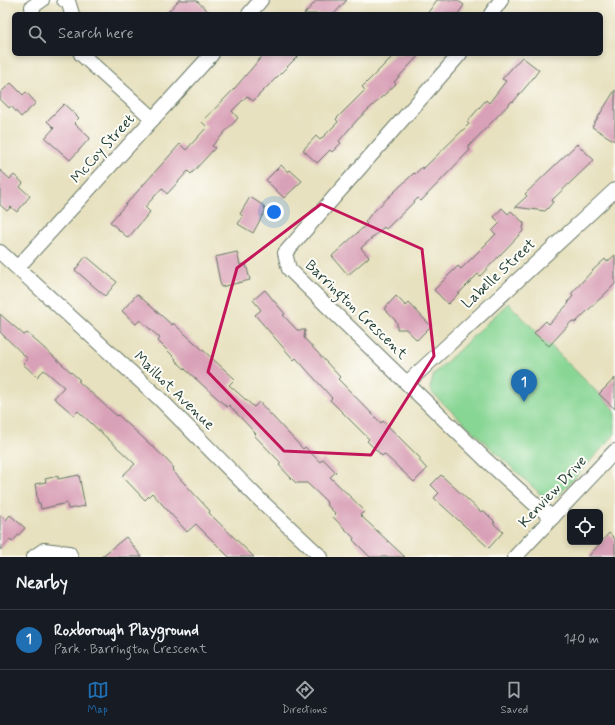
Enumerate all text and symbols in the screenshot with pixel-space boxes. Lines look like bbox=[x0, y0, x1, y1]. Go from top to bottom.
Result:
search box bbox=[12, 12, 603, 56]
icon: search bbox=[26, 23, 48, 45]
text: Search here bbox=[58, 24, 134, 44]
street label: McCoy Street bbox=[66, 110, 140, 188]
your location bbox=[264, 202, 284, 222]
street label: Labelle Street bbox=[458, 235, 540, 313]
street label: Barrington Crescent bbox=[300, 256, 412, 365]
street label: Mailhot Avenue bbox=[129, 347, 219, 435]
pin: 1 bbox=[511, 369, 537, 402]
street label: Kenview Drive bbox=[514, 452, 592, 532]
map controls bbox=[567, 509, 603, 545]
button: locate bbox=[567, 509, 603, 545]
text: Nearby bbox=[16, 572, 68, 594]
text: Roxborough Playground bbox=[54, 621, 199, 641]
text: 1 bbox=[26, 631, 32, 648]
text: 140 m bbox=[564, 631, 599, 648]
text: Park · Barrington Crescent bbox=[54, 641, 207, 658]
tab: Map bbox=[87, 679, 109, 717]
tab: Directions bbox=[282, 679, 327, 717]
tab: Saved bbox=[501, 679, 528, 717]

